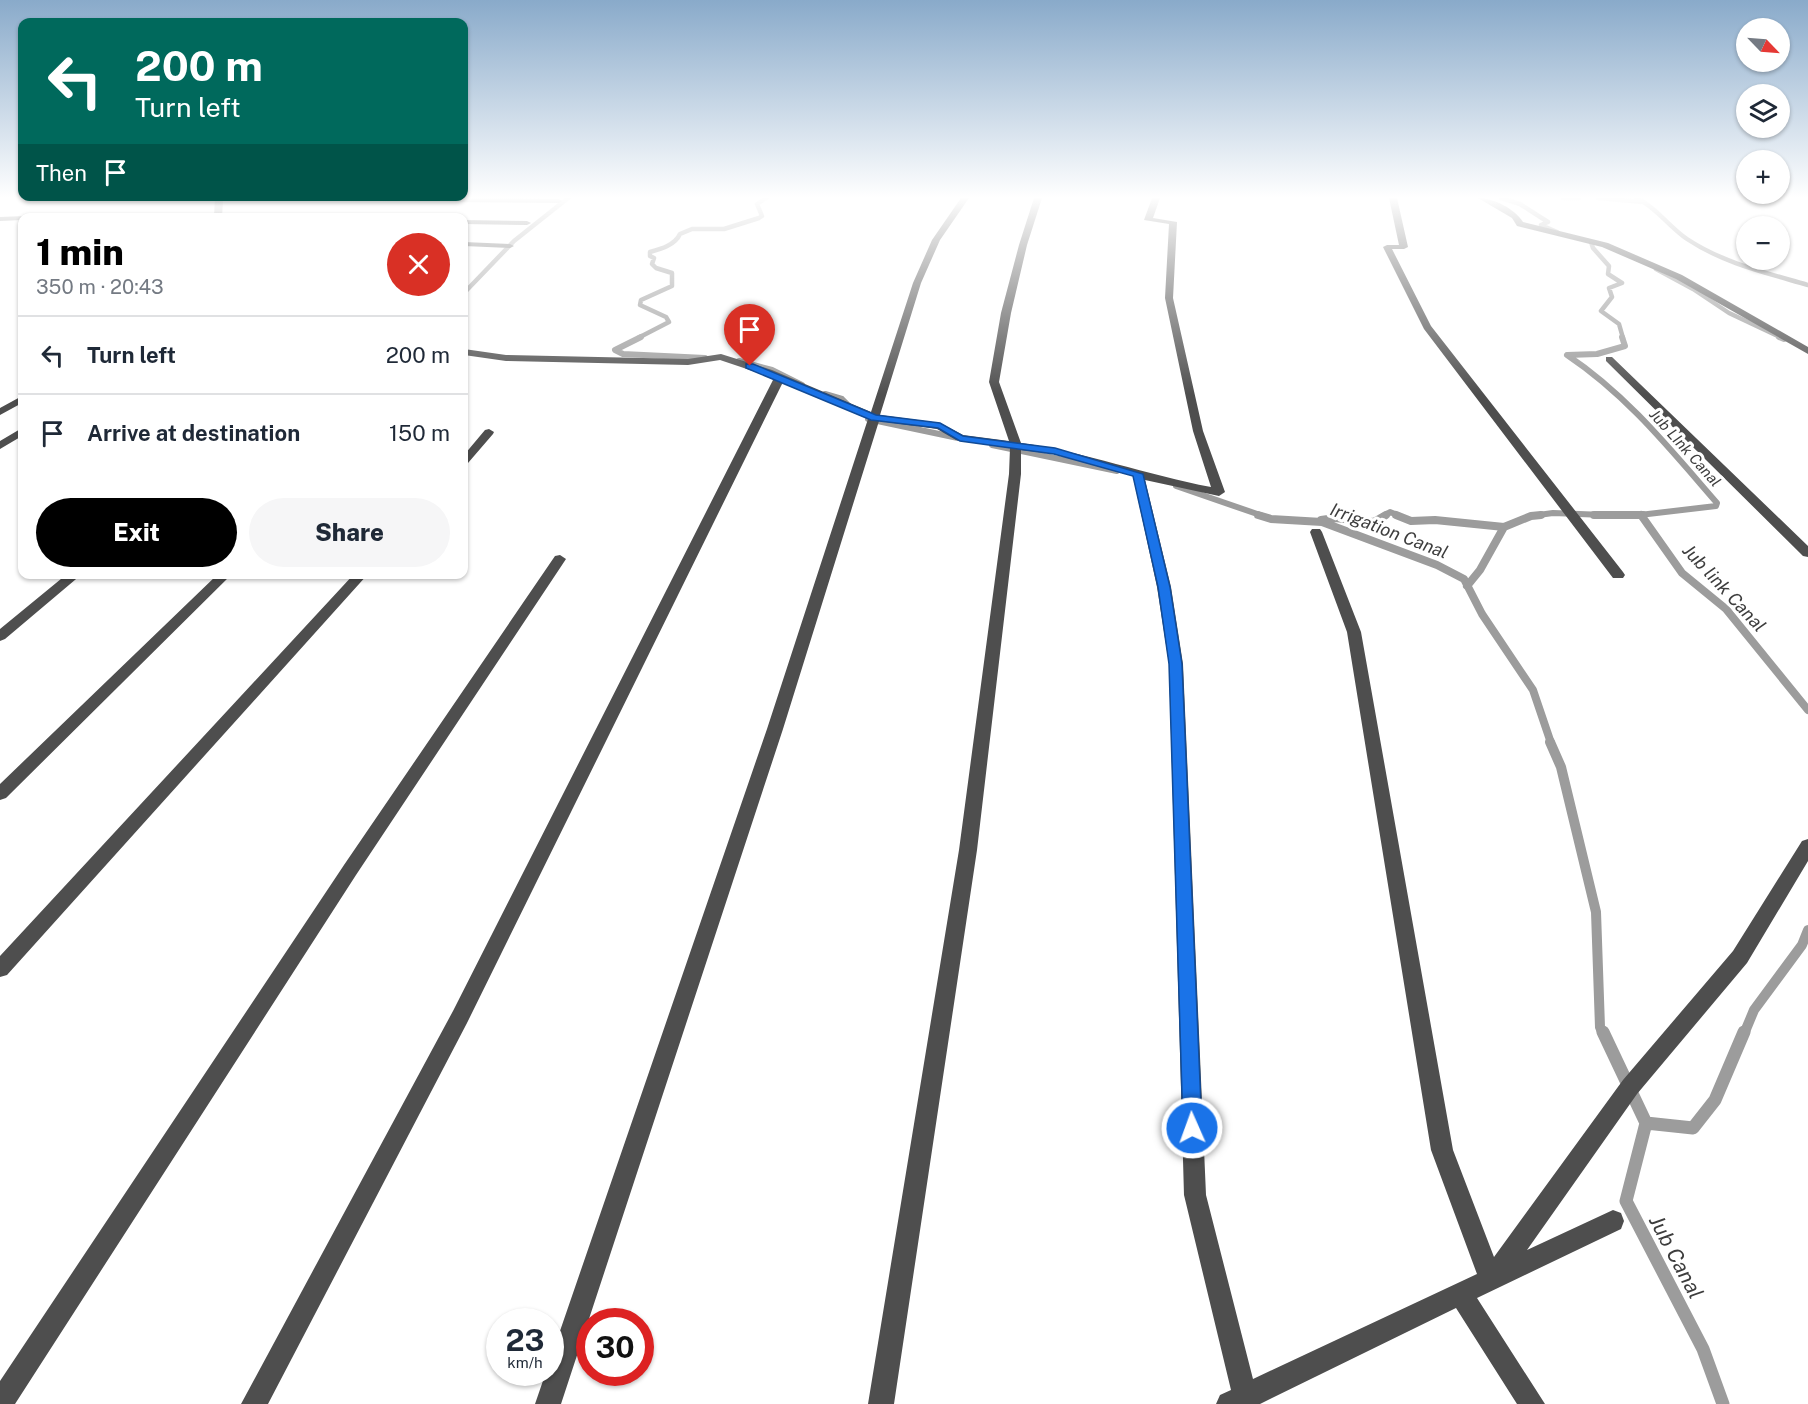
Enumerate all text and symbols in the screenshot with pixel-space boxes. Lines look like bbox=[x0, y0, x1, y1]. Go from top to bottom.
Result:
north arrow bbox=[1736, 18, 1790, 72]
map controls bbox=[1736, 18, 1790, 270]
text: 200 m bbox=[135, 41, 263, 90]
icon: left bbox=[36, 42, 114, 120]
button: layers bbox=[1736, 84, 1790, 138]
text: Turn left bbox=[135, 91, 241, 123]
button: + bbox=[1736, 150, 1790, 204]
icon: arrive bbox=[99, 156, 132, 189]
text: Then bbox=[36, 160, 87, 186]
button: − bbox=[1736, 216, 1790, 270]
text: 1 min bbox=[36, 231, 124, 273]
button: close bbox=[387, 233, 450, 296]
text: 350 m · 20:43 bbox=[36, 275, 164, 299]
pin bbox=[724, 304, 775, 366]
icon: arrive bbox=[733, 313, 766, 346]
icon: left bbox=[36, 339, 69, 372]
text: Turn left bbox=[87, 342, 176, 368]
text: 200 m bbox=[386, 342, 450, 368]
water label: Jub LInk Canal bbox=[1646, 406, 1724, 490]
icon: arrive bbox=[36, 417, 69, 450]
text: Arrive at destination bbox=[87, 420, 300, 446]
text: 150 m bbox=[389, 420, 450, 446]
button: Exit bbox=[36, 498, 237, 567]
button: Share bbox=[249, 498, 450, 567]
water label: Irrigation Canal bbox=[1327, 498, 1451, 563]
water label: Jub link Canal bbox=[1678, 540, 1770, 636]
position arrow bbox=[1160, 1096, 1224, 1160]
water label: Jub Canal bbox=[1644, 1211, 1709, 1303]
speed limit sign: 30 bbox=[576, 1308, 654, 1386]
text: 23 bbox=[505, 1322, 545, 1358]
text: km/h bbox=[507, 1354, 543, 1371]

